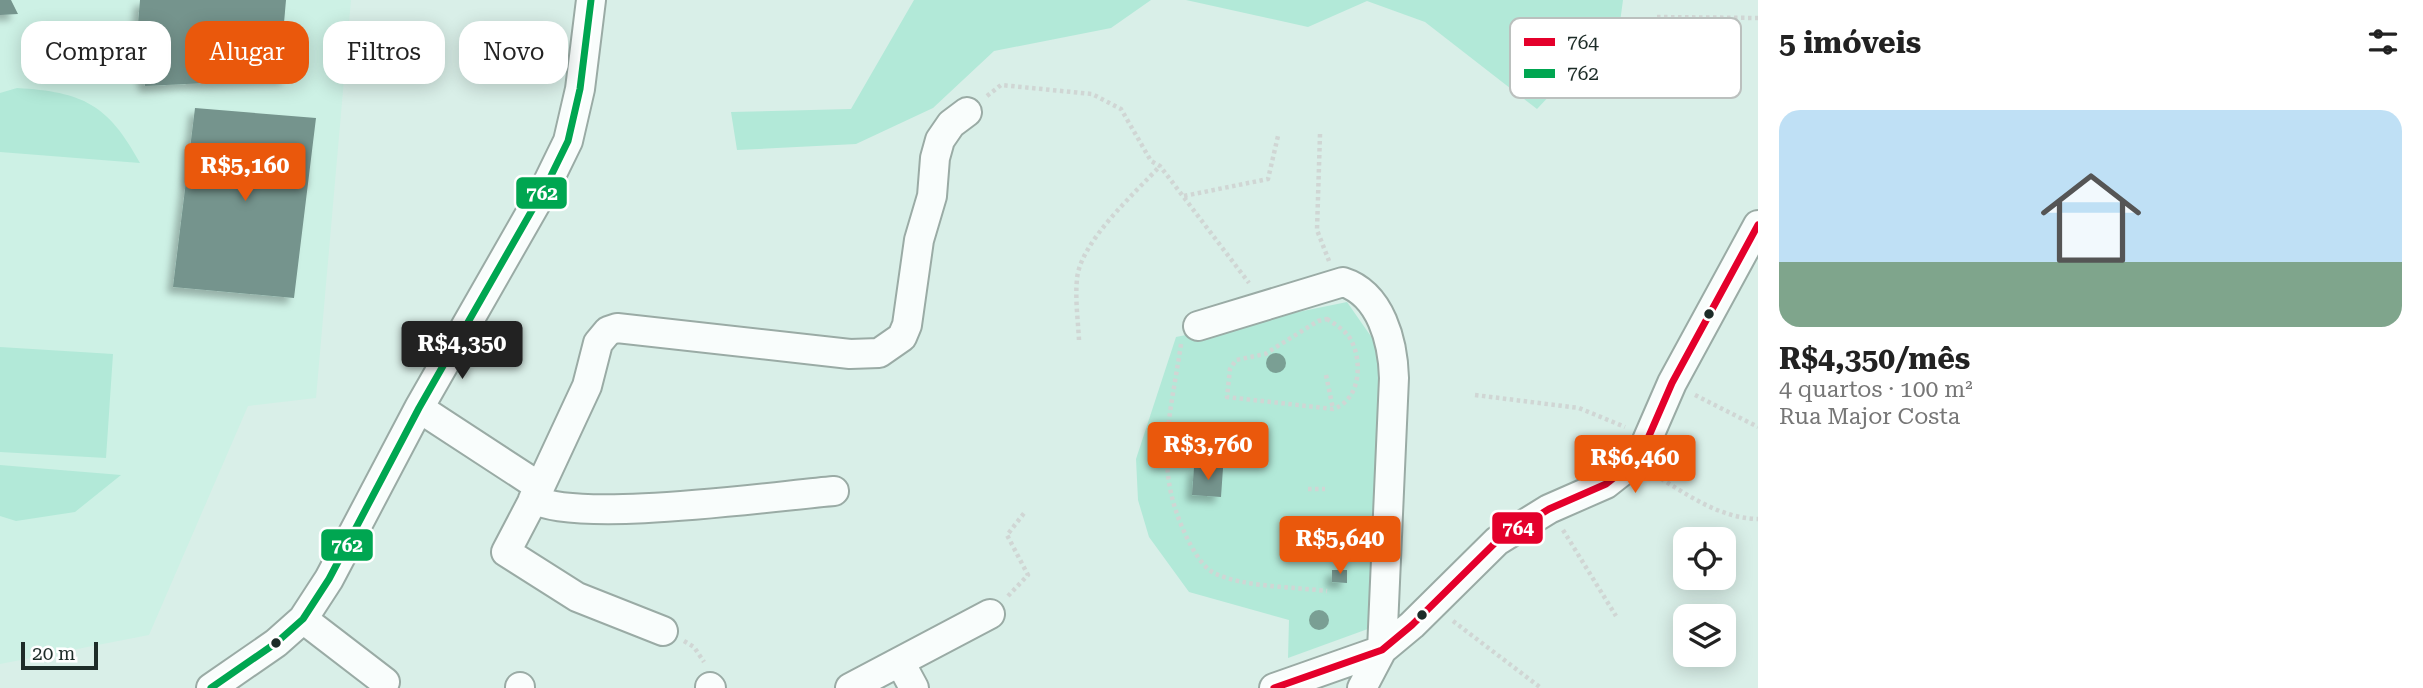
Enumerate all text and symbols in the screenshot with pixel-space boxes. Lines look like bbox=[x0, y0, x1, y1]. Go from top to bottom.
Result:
legend bbox=[1510, 18, 1741, 98]
chip: Comprar bbox=[21, 21, 171, 84]
chip: Alugar bbox=[185, 21, 309, 84]
chip: Filtros bbox=[323, 21, 445, 84]
chip: Novo bbox=[459, 21, 568, 84]
icon: filters bbox=[2364, 23, 2402, 61]
text: 5 imóveis bbox=[1779, 25, 1921, 60]
text: 764 bbox=[1567, 31, 1599, 54]
text: 762 bbox=[1567, 62, 1599, 85]
pin: R$5,160 bbox=[180, 144, 310, 203]
text: R$5,160 bbox=[201, 152, 289, 179]
icon: home bbox=[2028, 155, 2154, 281]
line badge: 762 bbox=[515, 176, 568, 210]
text: 762 bbox=[526, 182, 558, 205]
unlabelled marker bbox=[1702, 307, 1716, 321]
pin: R$4,350 bbox=[397, 322, 527, 381]
text: R$4,350 bbox=[418, 330, 506, 357]
text: R$4,350/mês bbox=[1779, 341, 1970, 376]
text: 4 quartos · 100 m² bbox=[1779, 376, 1973, 403]
text: Rua Major Costa bbox=[1779, 403, 1960, 430]
pin: R$3,760 bbox=[1143, 422, 1273, 482]
text: R$3,760 bbox=[1164, 431, 1252, 458]
pin: R$6,460 bbox=[1570, 435, 1700, 495]
text: R$6,460 bbox=[1591, 444, 1679, 471]
line badge: 764 bbox=[1491, 511, 1544, 545]
pin: R$5,640 bbox=[1275, 516, 1405, 576]
text: 764 bbox=[1502, 517, 1534, 540]
text: R$5,640 bbox=[1296, 525, 1384, 552]
map controls bbox=[1673, 527, 1736, 667]
button: locate bbox=[1673, 527, 1736, 590]
line badge: 762 bbox=[320, 528, 374, 562]
text: 762 bbox=[331, 534, 363, 557]
button: layers bbox=[1673, 604, 1736, 667]
unlabelled marker bbox=[1415, 608, 1429, 622]
unlabelled marker bbox=[269, 636, 283, 650]
scale bar bbox=[21, 639, 98, 671]
text: 20 m bbox=[32, 642, 75, 665]

